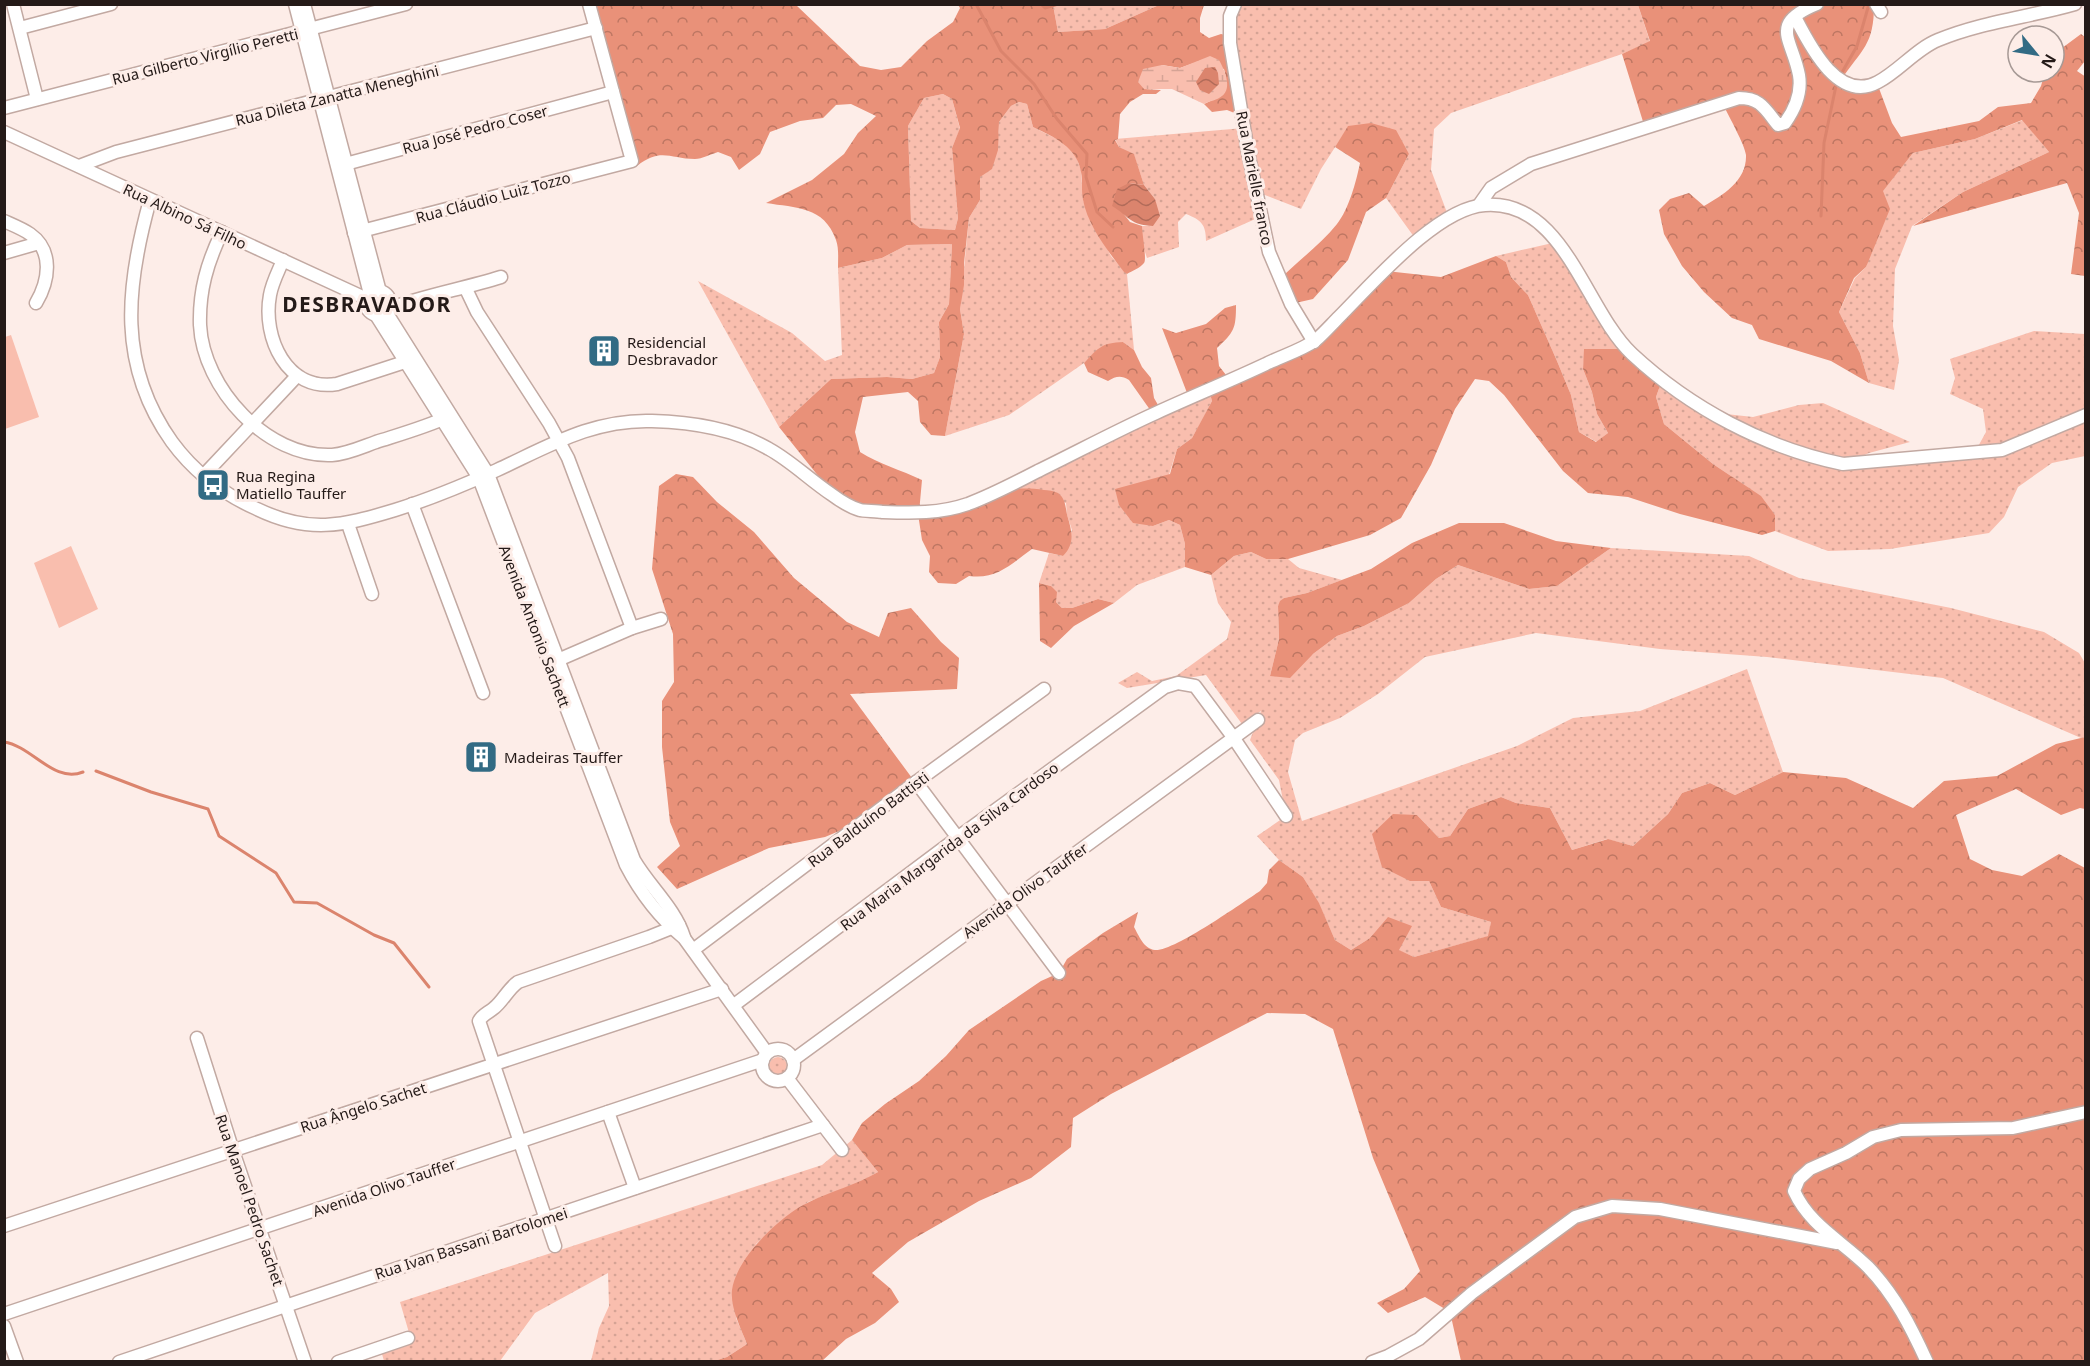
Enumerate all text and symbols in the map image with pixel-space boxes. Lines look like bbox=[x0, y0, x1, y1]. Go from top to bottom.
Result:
street label: Rua Gilberto Virgílio Peretti bbox=[110, 23, 300, 89]
north arrow bbox=[2006, 24, 2066, 84]
text: N bbox=[2036, 50, 2062, 73]
street label: Rua Dileta Zanatta Meneghini bbox=[233, 60, 441, 130]
street label: Rua José Pedro Coser bbox=[400, 100, 550, 158]
street label: Rua Marielle franco bbox=[1232, 109, 1278, 247]
street label: Rua Cláudio Luiz Tozzo bbox=[413, 167, 573, 227]
street label: Rua Albino Sá Filho bbox=[120, 179, 250, 253]
district label: DESBRAVADOR bbox=[282, 290, 452, 318]
place label: Residencial Desbravador bbox=[627, 332, 718, 369]
building icon: Residencial Desbravador bbox=[586, 333, 622, 369]
place label: Rua Regina Matiello Tauffer bbox=[236, 466, 346, 503]
bus stop icon: Rua Regina Matiello Tauffer bbox=[195, 467, 231, 503]
street label: Avenida Antonio Sachett bbox=[495, 542, 575, 711]
building icon: Madeiras Tauffer bbox=[463, 739, 499, 775]
place label: Madeiras Tauffer bbox=[504, 747, 623, 767]
street label: Rua Maria Margarida da Silva Cardoso bbox=[836, 757, 1062, 935]
street label: Rua Balduíno Battisti bbox=[803, 767, 933, 871]
street label: Avenida Olivo Tauffer bbox=[958, 838, 1092, 942]
street label: Rua Ângelo Sachet bbox=[297, 1077, 429, 1137]
street label: Rua Manoel Pedro Sachet bbox=[211, 1112, 289, 1289]
street label: Avenida Olivo Tauffer bbox=[310, 1153, 458, 1221]
street label: Rua Ivan Bassani Bartolomei bbox=[372, 1202, 570, 1284]

